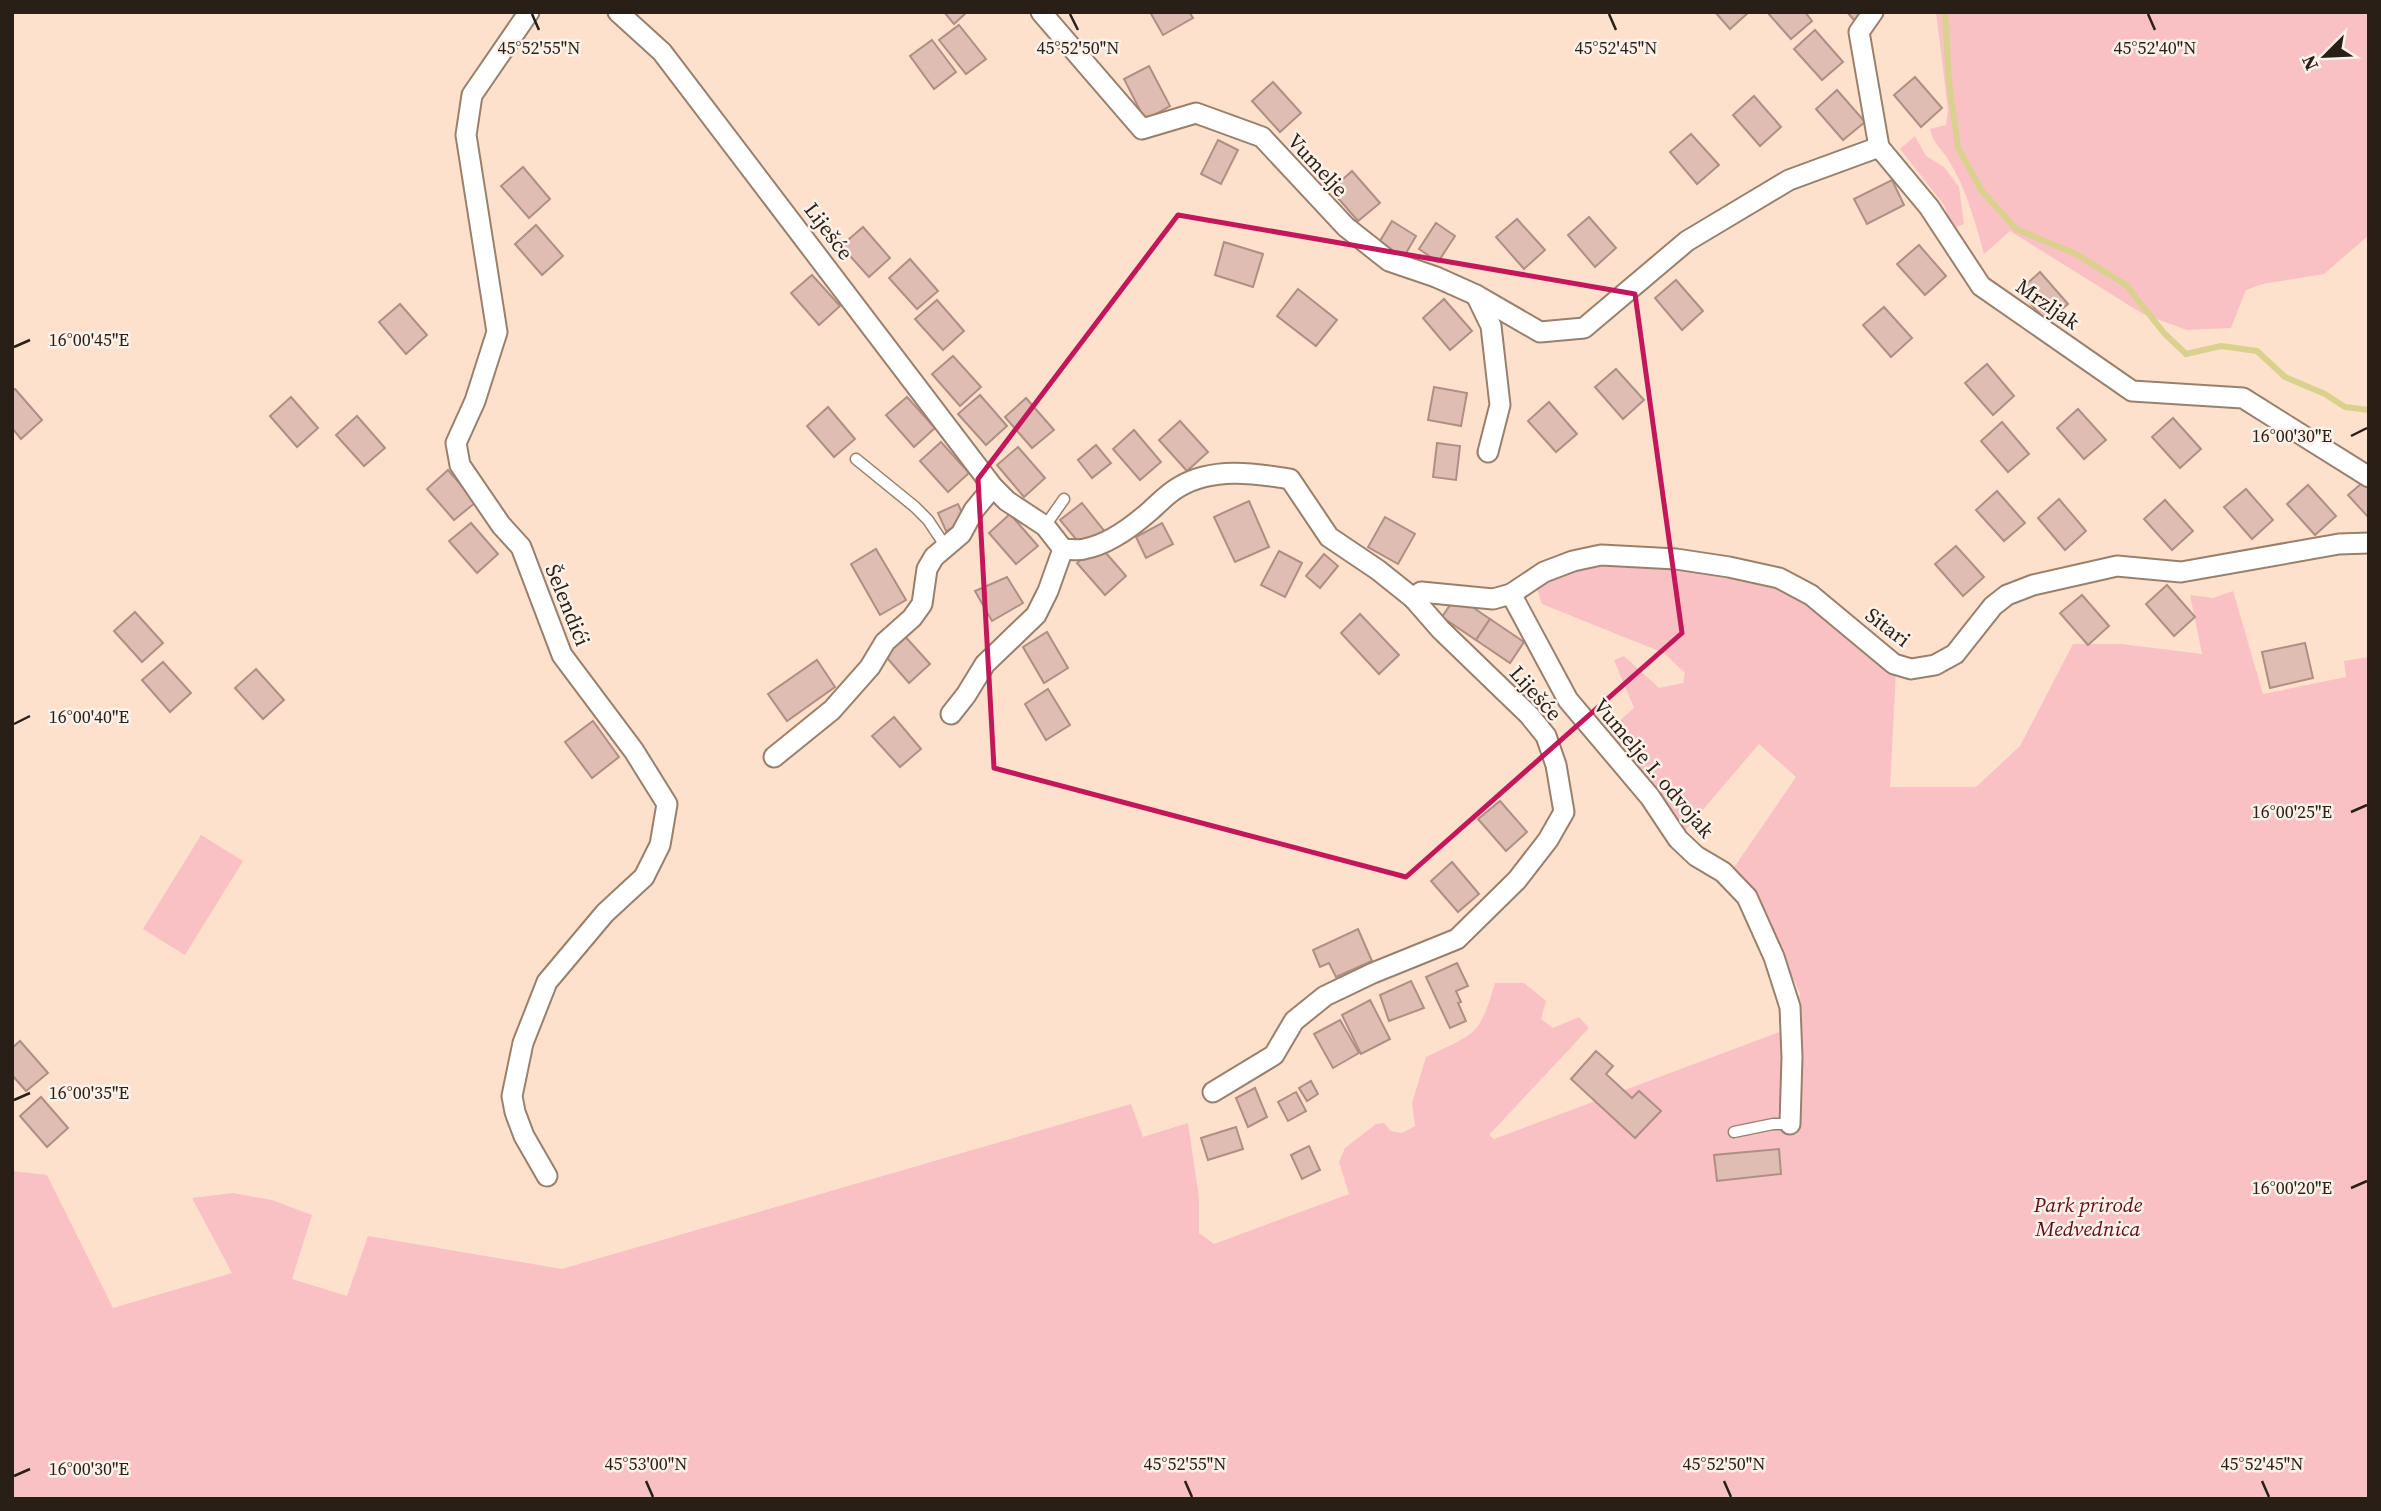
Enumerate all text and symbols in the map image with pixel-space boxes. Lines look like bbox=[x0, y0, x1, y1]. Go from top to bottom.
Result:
north arrow bbox=[2290, 21, 2360, 91]
text: 45°52'55"N bbox=[498, 35, 580, 60]
text: 45°52'50"N bbox=[1037, 35, 1119, 60]
text: 45°52'45"N bbox=[1575, 35, 1657, 60]
text: 45°52'40"N bbox=[2114, 35, 2196, 60]
text: N bbox=[2295, 51, 2324, 75]
street label: Vumelje bbox=[1281, 127, 1355, 203]
street label: Liješće bbox=[798, 196, 860, 266]
street label: Mrzljak bbox=[2010, 272, 2086, 337]
text: 16°00'45"E bbox=[49, 327, 129, 352]
text: 16°00'30"E bbox=[2252, 423, 2332, 448]
street label: Šelendići bbox=[539, 560, 597, 650]
street label: Sitari bbox=[1859, 601, 1917, 653]
street label: Liješće bbox=[1503, 659, 1569, 727]
street label: Vumelje I. odvojak bbox=[1587, 692, 1721, 844]
text: 16°00'40"E bbox=[49, 704, 129, 729]
text: 16°00'25"E bbox=[2252, 799, 2332, 824]
text: 16°00'35"E bbox=[49, 1080, 129, 1105]
text: 16°00'20"E bbox=[2252, 1175, 2332, 1200]
park label: Park prirode Medvednica bbox=[2033, 1190, 2143, 1243]
text: 45°53'00"N bbox=[605, 1451, 687, 1476]
text: 45°52'55"N bbox=[1144, 1451, 1226, 1476]
text: 45°52'50"N bbox=[1683, 1451, 1765, 1476]
text: 45°52'45"N bbox=[2221, 1451, 2303, 1476]
text: 16°00'30"E bbox=[49, 1456, 129, 1481]

